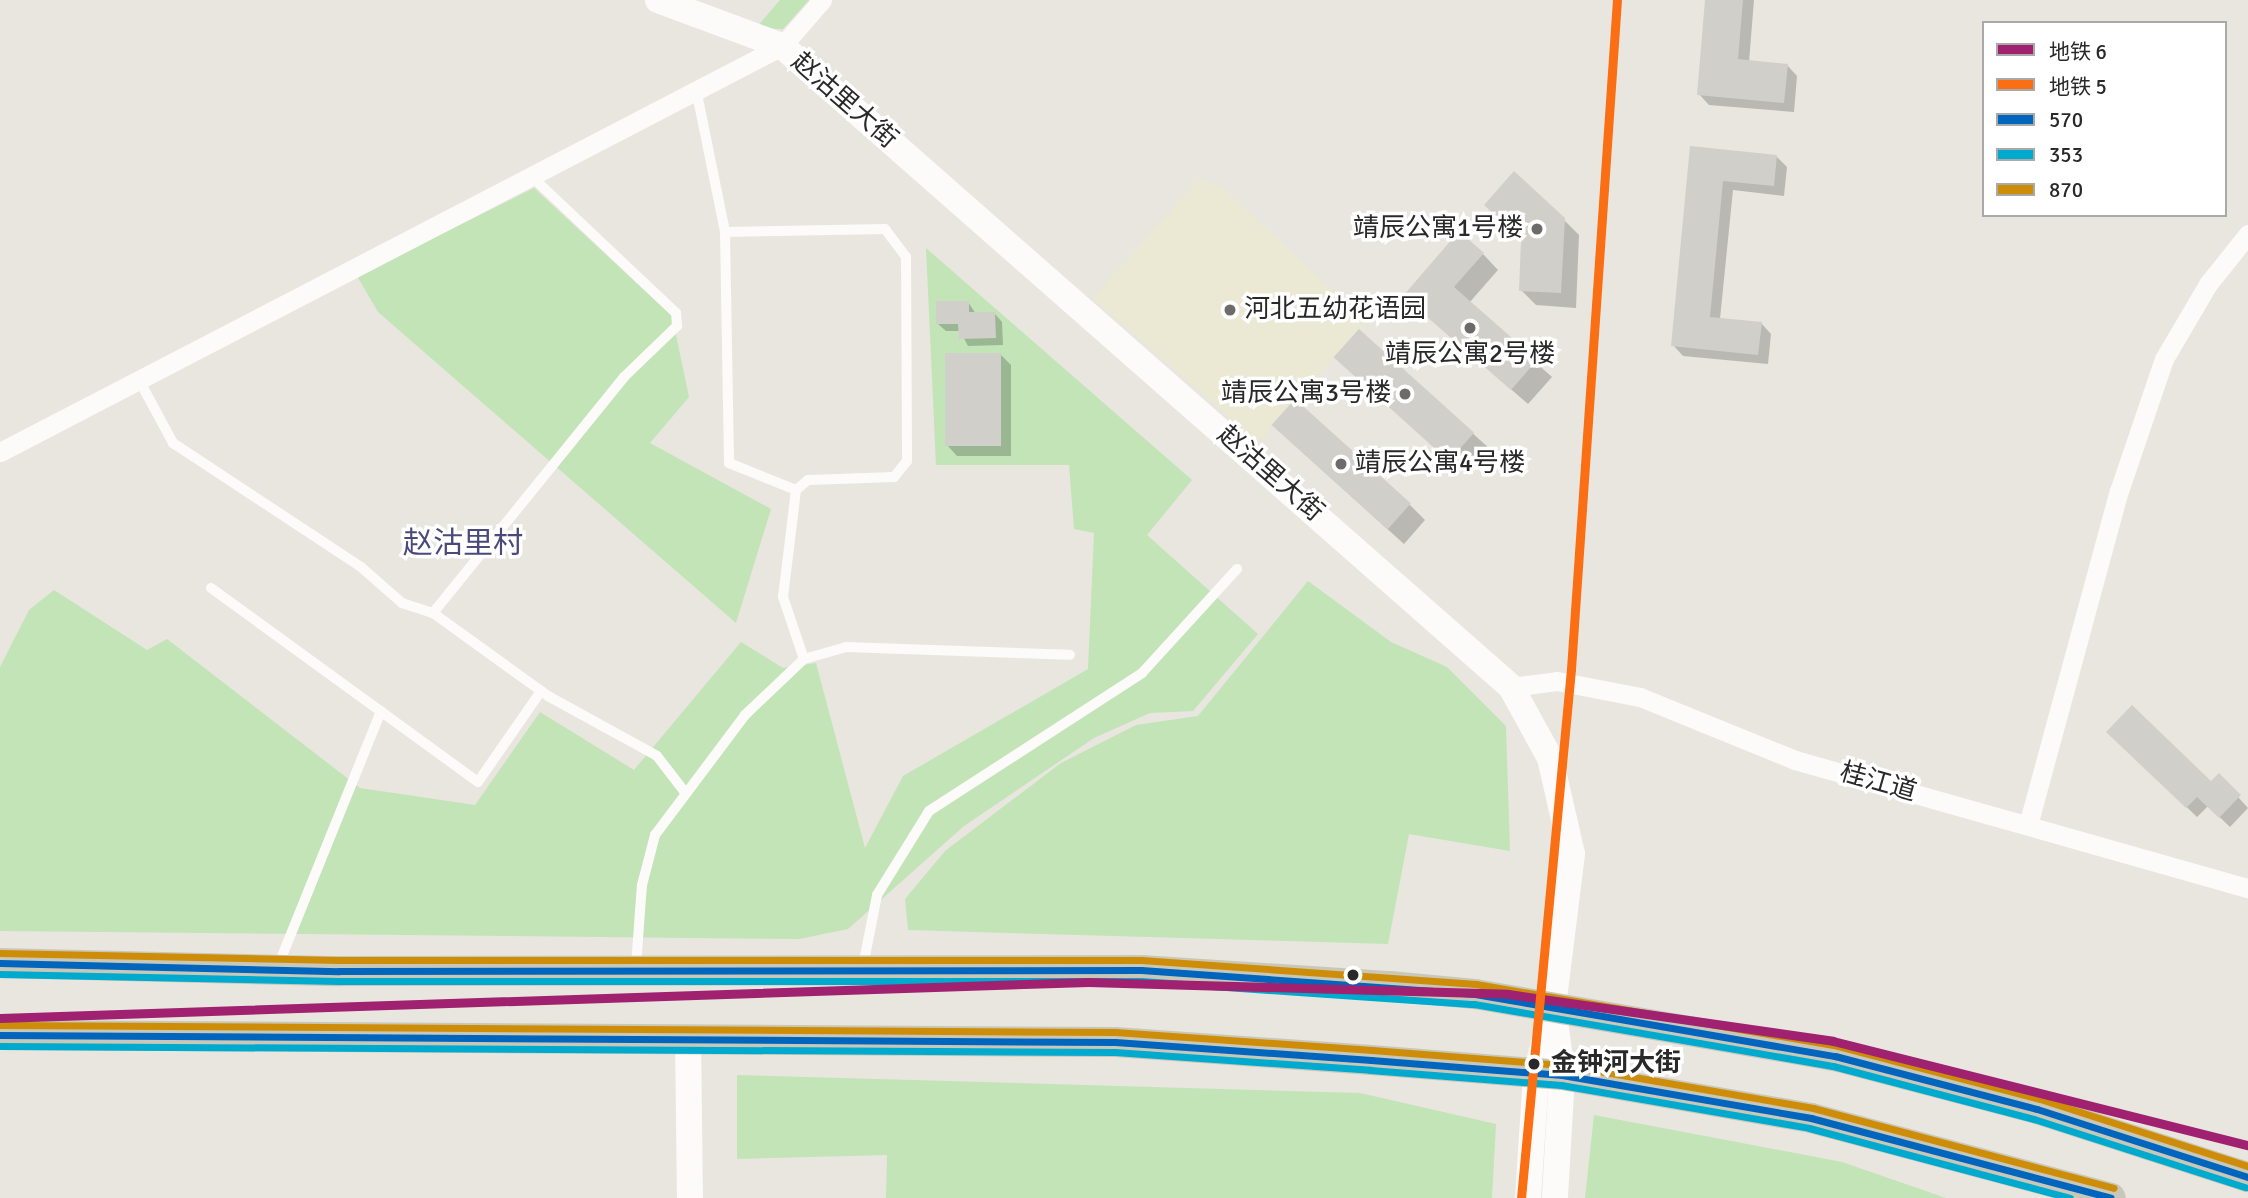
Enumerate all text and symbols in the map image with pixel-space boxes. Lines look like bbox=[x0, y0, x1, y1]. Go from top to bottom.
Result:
legend bbox=[1982, 21, 2227, 217]
text: 地铁 6 bbox=[2049, 39, 2107, 65]
street label: 赵沽里大街 bbox=[785, 47, 903, 155]
text: 地铁 5 bbox=[2049, 74, 2107, 100]
text: 570 bbox=[2049, 107, 2083, 133]
text: 353 bbox=[2049, 142, 2083, 168]
text: 870 bbox=[2049, 177, 2083, 203]
place label: 靖辰公寓1号楼 bbox=[1353, 213, 1523, 245]
marker: 靖辰公寓1号楼 bbox=[1529, 221, 1545, 237]
place label: 河北五幼花语园 bbox=[1244, 294, 1426, 326]
marker: 河北五幼花语园 bbox=[1222, 302, 1238, 318]
marker: 靖辰公寓2号楼 bbox=[1462, 320, 1478, 336]
place label: 靖辰公寓2号楼 bbox=[1385, 339, 1555, 371]
place label: 靖辰公寓3号楼 bbox=[1221, 378, 1391, 410]
marker: 靖辰公寓3号楼 bbox=[1397, 386, 1413, 402]
street label: 赵沽里大街 bbox=[1211, 420, 1329, 528]
place label: 靖辰公寓4号楼 bbox=[1355, 448, 1525, 480]
marker: 靖辰公寓4号楼 bbox=[1333, 456, 1349, 472]
district label: 赵沽里村 bbox=[403, 526, 523, 562]
street label: 桂江道 bbox=[1836, 757, 1920, 809]
unlabelled marker bbox=[1346, 968, 1360, 982]
place label: 金钟河大街 bbox=[1551, 1048, 1681, 1080]
marker: 金钟河大街 bbox=[1523, 1053, 1545, 1075]

